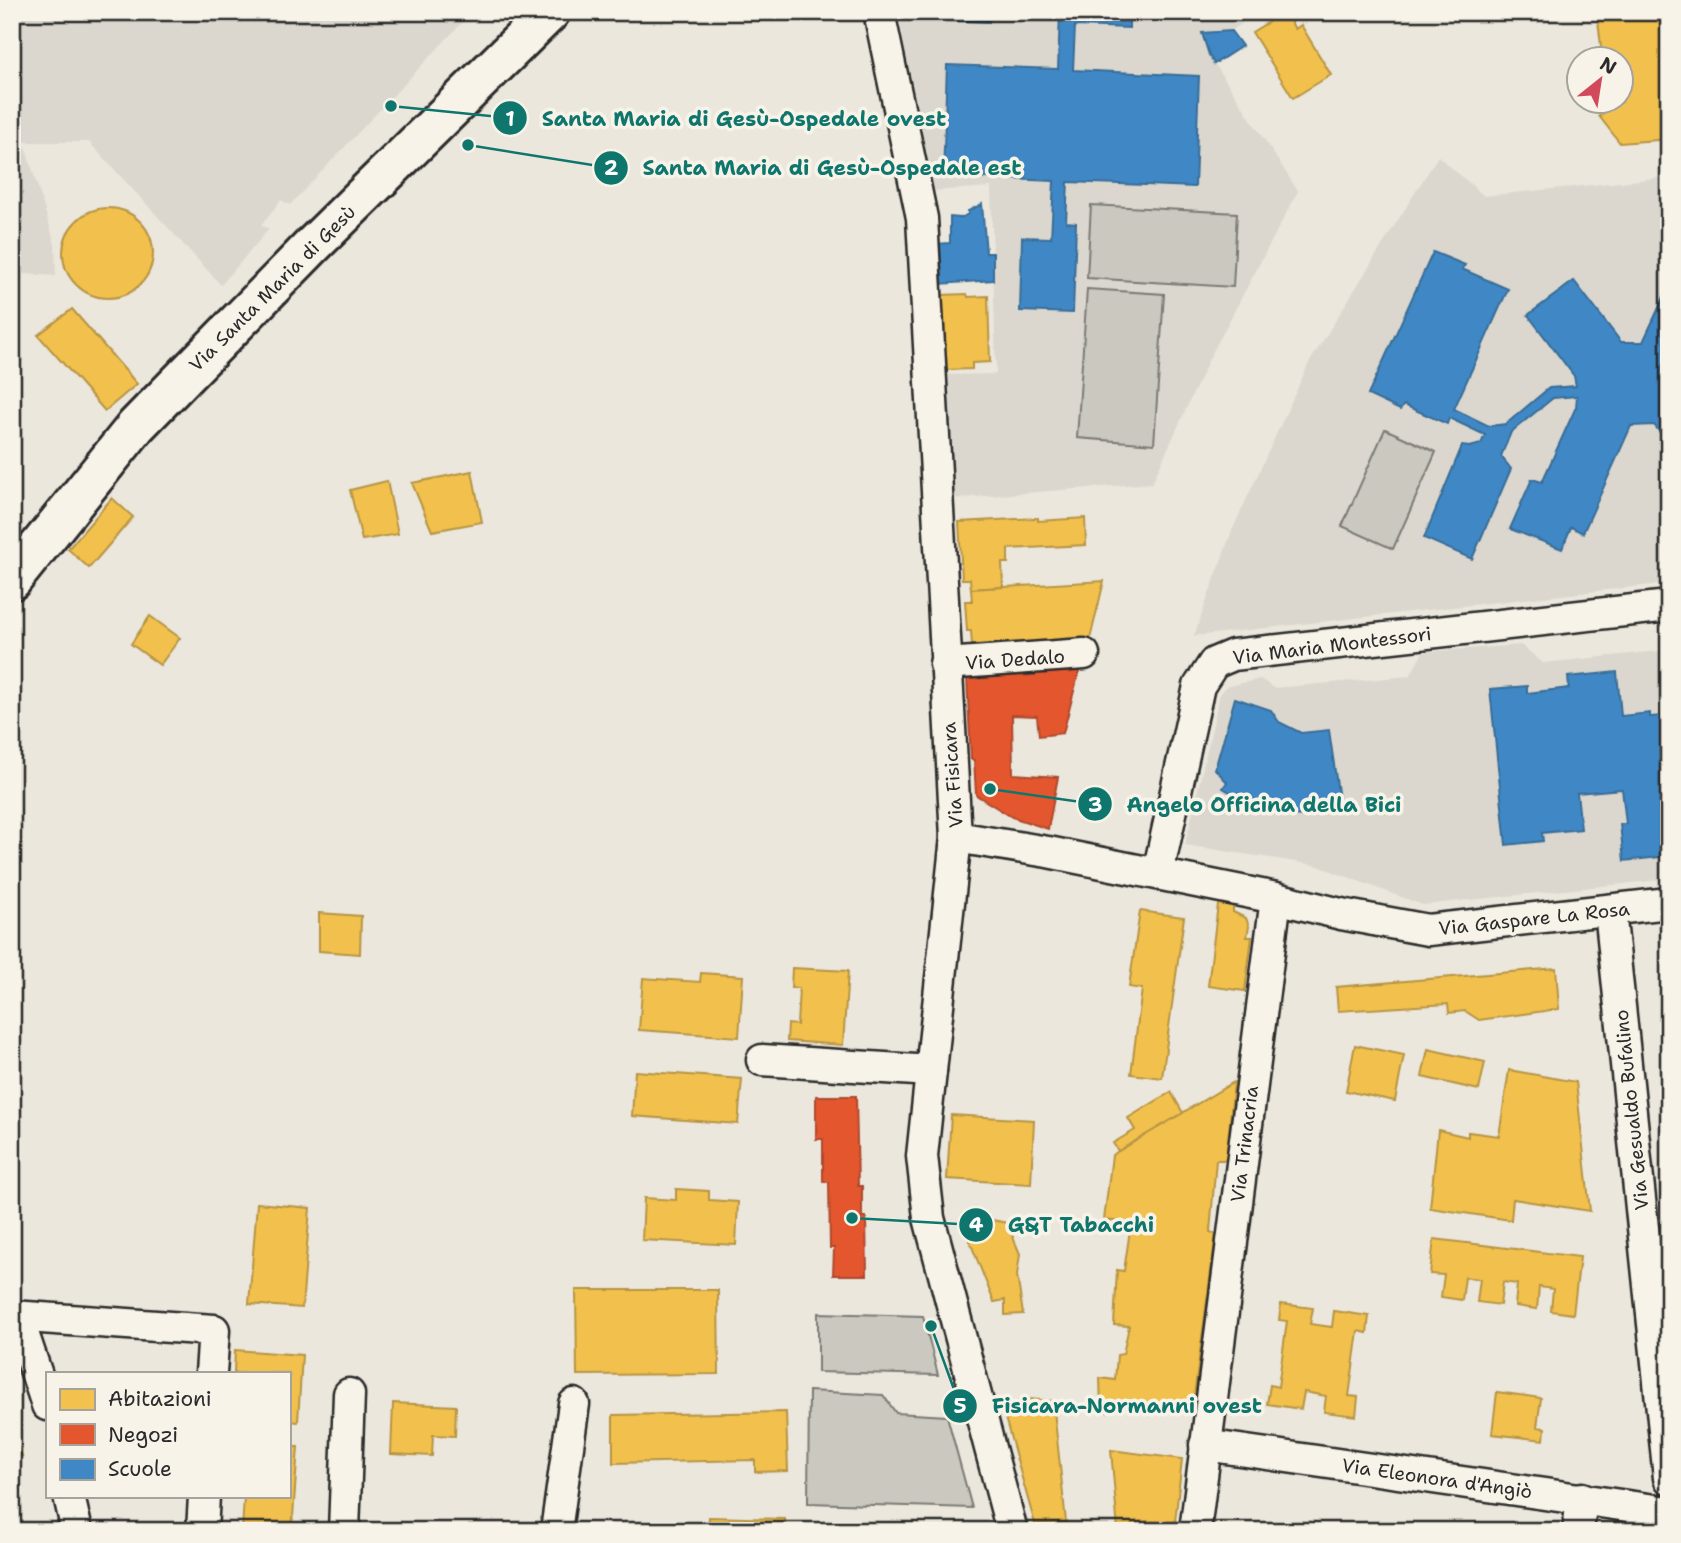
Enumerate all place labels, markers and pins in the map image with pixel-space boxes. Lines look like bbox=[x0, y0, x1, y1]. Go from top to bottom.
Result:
callout: Santa Maria di Gesù-Ospedale ovest bbox=[493, 97, 960, 139]
callout: Santa Maria di Gesù-Ospedale est bbox=[593, 147, 1035, 189]
callout: Angelo Officina della Bici bbox=[1077, 783, 1415, 825]
callout: G&T Tabacchi bbox=[959, 1204, 1168, 1246]
callout: Fisicara-Normanni ovest bbox=[943, 1385, 1276, 1427]

